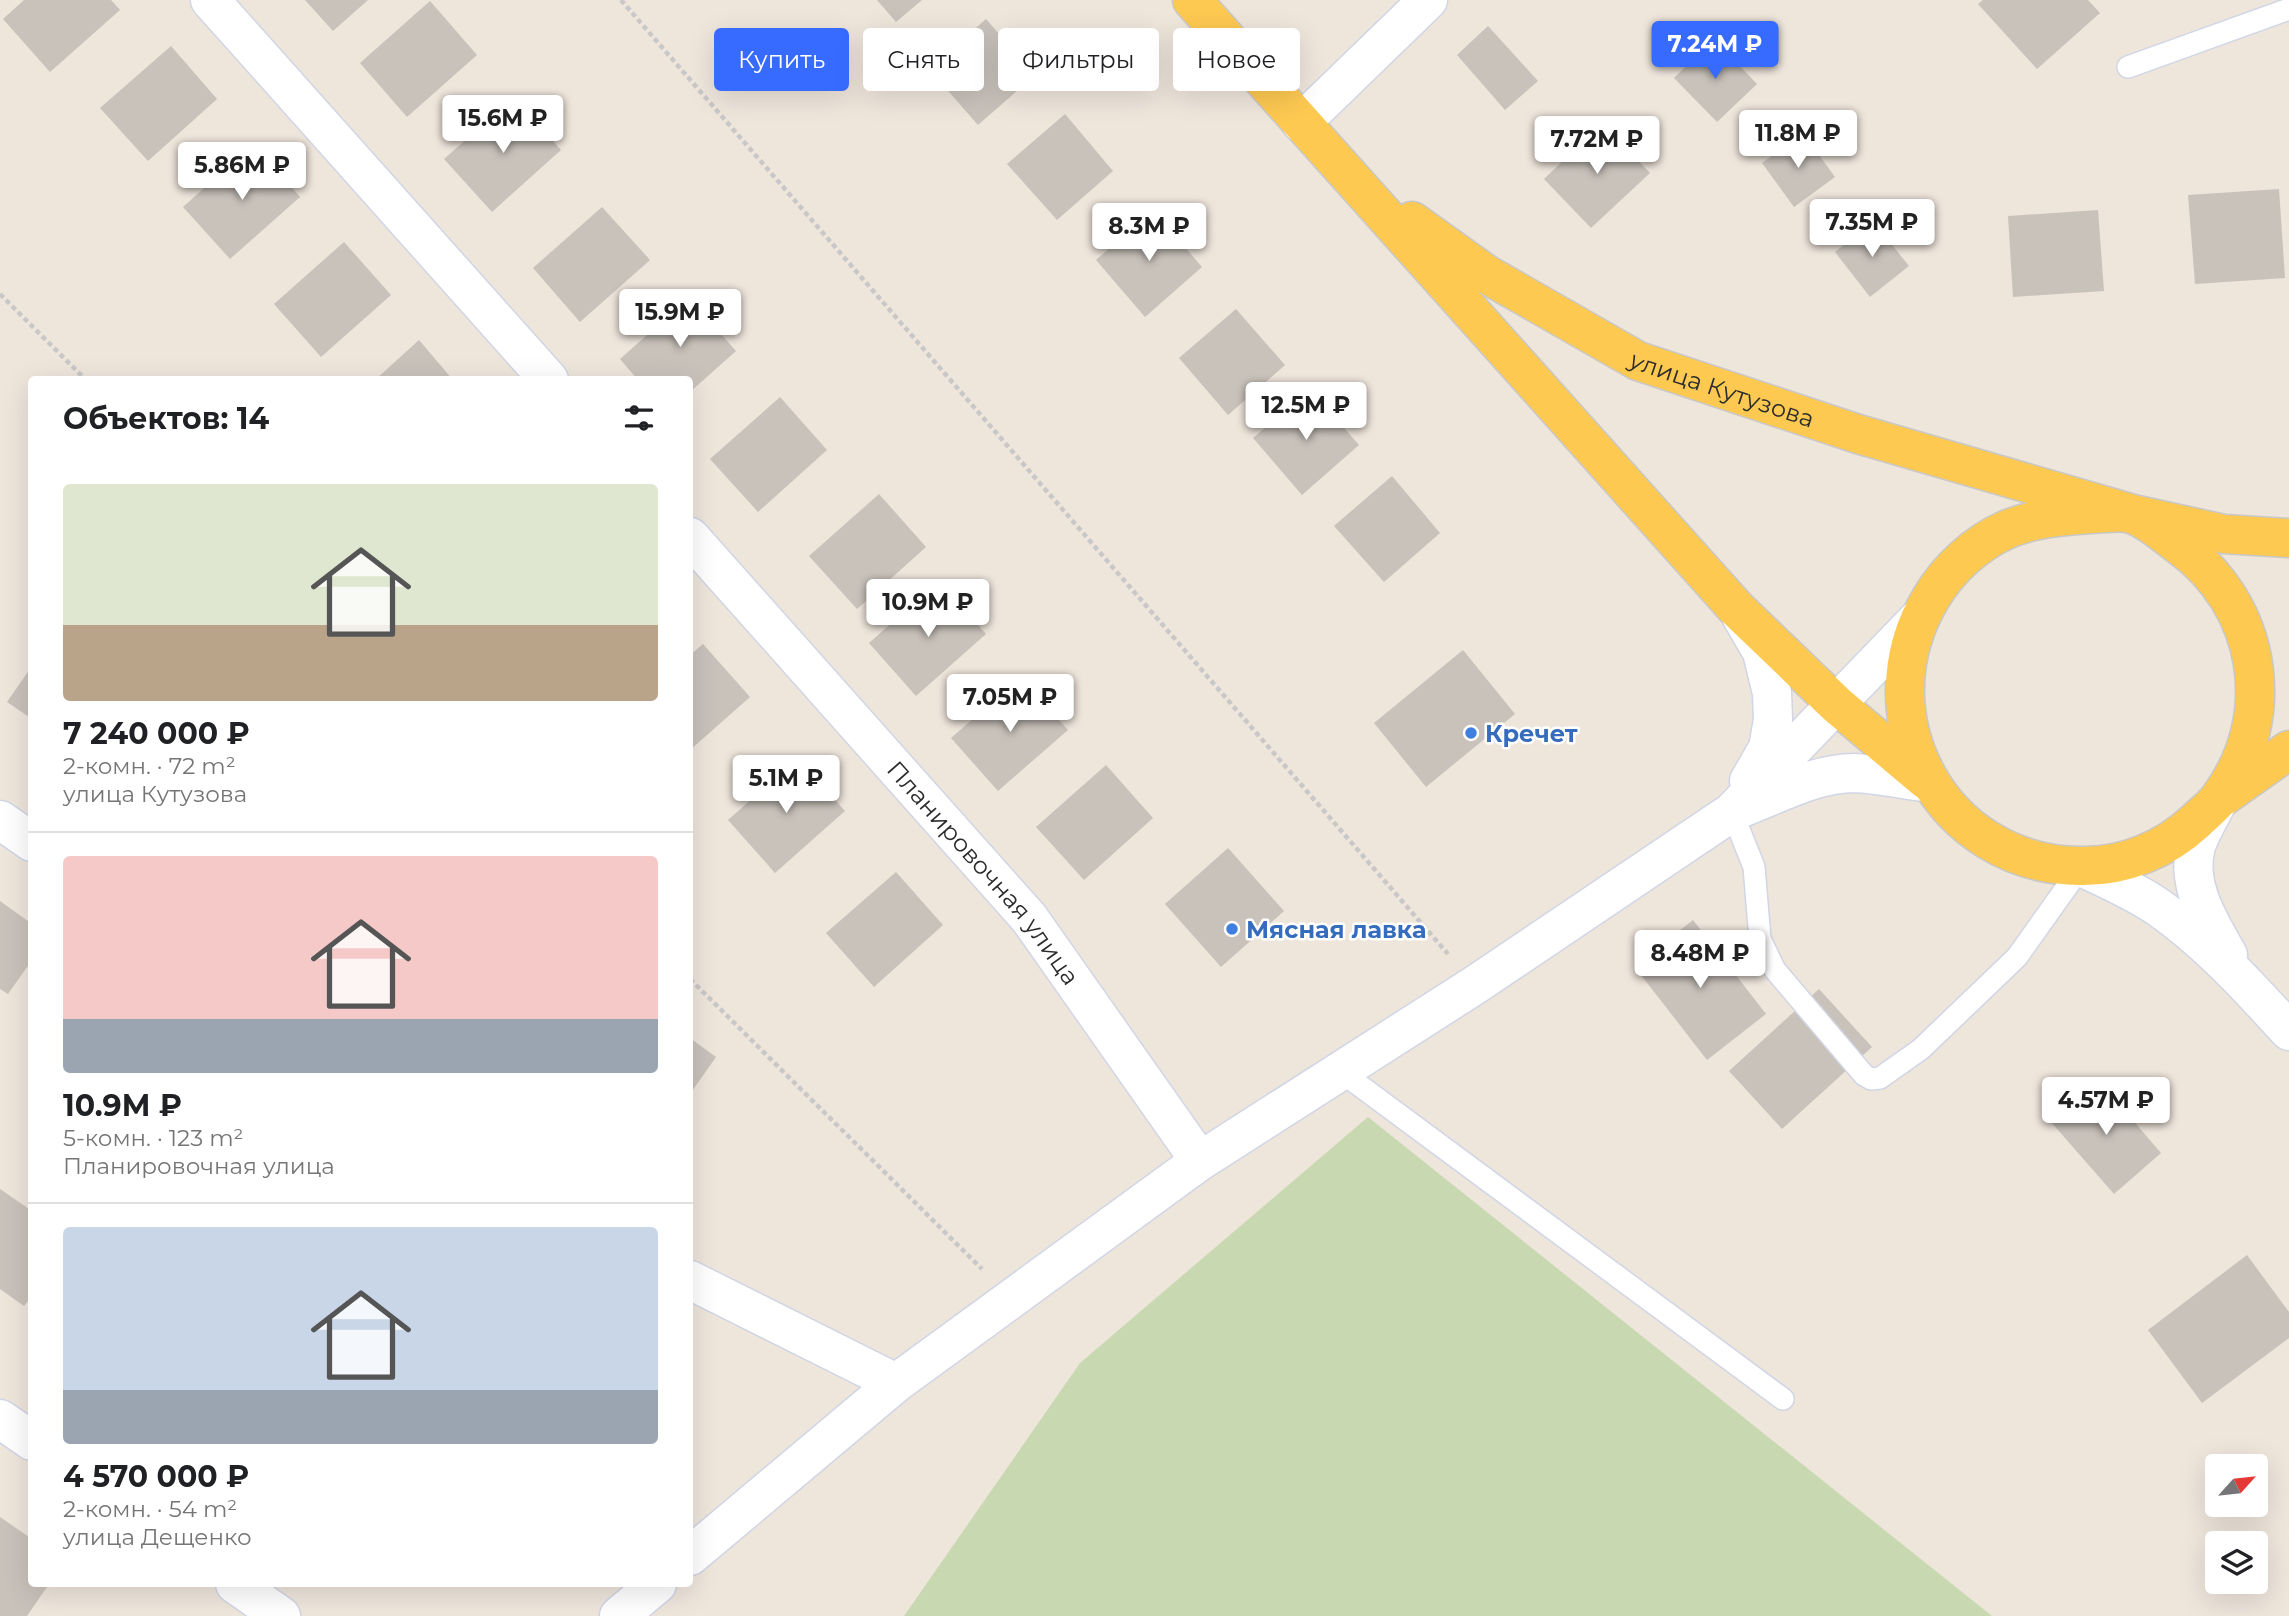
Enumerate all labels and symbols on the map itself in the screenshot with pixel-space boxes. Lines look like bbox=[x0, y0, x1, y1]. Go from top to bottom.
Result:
pin: 7.24M ₽ bbox=[1650, 22, 1780, 81]
pin: 15.6M ₽ bbox=[438, 96, 568, 155]
pin: 11.8M ₽ bbox=[1733, 110, 1863, 170]
pin: 7.72M ₽ bbox=[1532, 116, 1662, 176]
pin: 5.86M ₽ bbox=[177, 142, 307, 202]
pin: 7.35M ₽ bbox=[1807, 200, 1937, 259]
pin: 8.3M ₽ bbox=[1092, 204, 1206, 263]
pin: 15.9M ₽ bbox=[615, 290, 745, 349]
street label: улица Кутузова bbox=[1624, 344, 1818, 433]
pin: 12.5M ₽ bbox=[1241, 382, 1371, 442]
pin: 10.9M ₽ bbox=[863, 580, 993, 639]
pin: 7.05M ₽ bbox=[945, 674, 1075, 734]
place label: Кречет bbox=[1485, 719, 1578, 748]
marker: Кречет bbox=[1463, 725, 1479, 741]
street label: Планировочная улица bbox=[881, 755, 1086, 990]
pin: 5.1M ₽ bbox=[729, 756, 843, 815]
place label: Мясная лавка bbox=[1246, 915, 1426, 944]
marker: Мясная лавка bbox=[1224, 921, 1240, 937]
pin: 8.48M ₽ bbox=[1635, 930, 1765, 990]
pin: 4.57M ₽ bbox=[2041, 1078, 2171, 1137]
north arrow bbox=[2205, 1454, 2268, 1517]

